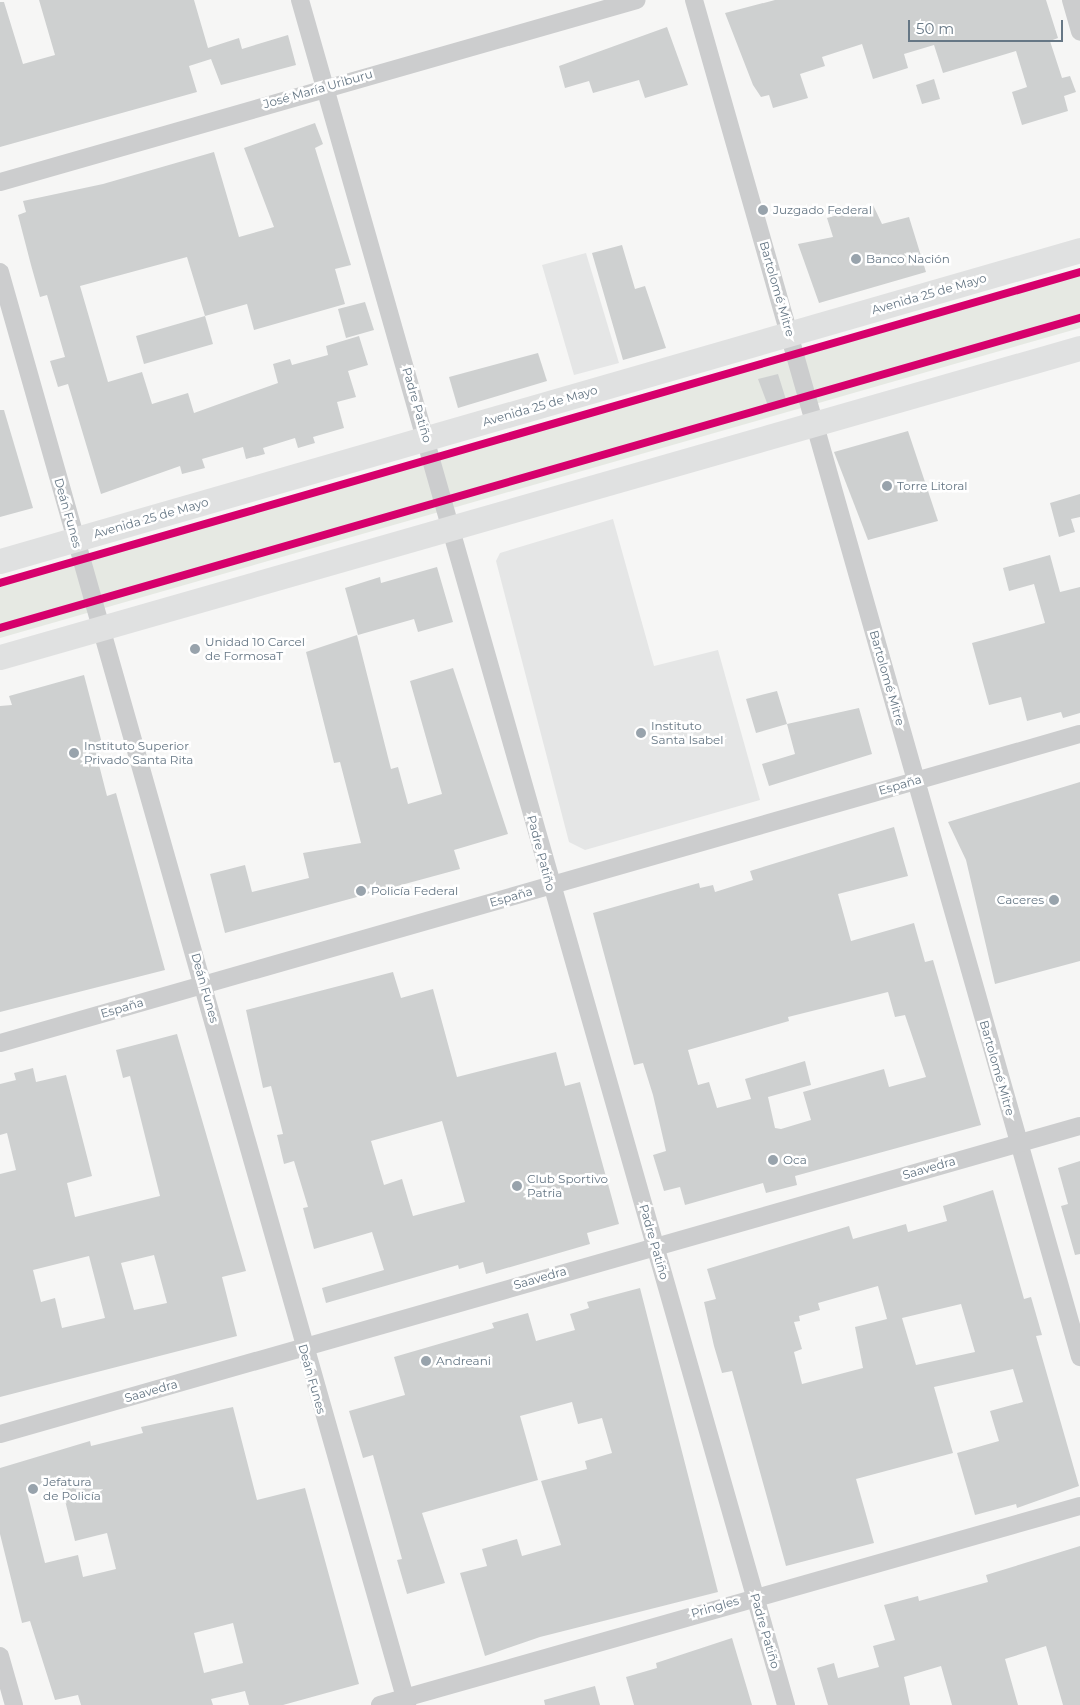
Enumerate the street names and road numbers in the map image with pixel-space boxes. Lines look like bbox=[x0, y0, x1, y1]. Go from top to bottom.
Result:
street label: José María Uriburu bbox=[262, 67, 374, 111]
street label: Bartolomé Mitre bbox=[756, 240, 798, 338]
street label: Avenida 25 de Mayo bbox=[870, 271, 988, 317]
street label: Padre Patiño bbox=[399, 366, 435, 444]
street label: Avenida 25 de Mayo bbox=[481, 383, 599, 429]
street label: Deán Funes bbox=[51, 476, 85, 550]
street label: Avenida 25 de Mayo bbox=[92, 495, 210, 541]
street label: Bartolomé Mitre bbox=[866, 629, 908, 727]
street label: España bbox=[877, 772, 923, 798]
street label: Padre Patiño bbox=[524, 813, 558, 893]
street label: España bbox=[488, 884, 534, 910]
street label: Deán Funes bbox=[188, 951, 222, 1025]
street label: España bbox=[99, 995, 145, 1021]
street label: Bartolomé Mitre bbox=[976, 1019, 1018, 1117]
street label: Saavedra bbox=[901, 1154, 957, 1182]
street label: Padre Patiño bbox=[636, 1203, 672, 1281]
street label: Saavedra bbox=[512, 1264, 568, 1292]
street label: Deán Funes bbox=[295, 1342, 329, 1416]
street label: Saavedra bbox=[123, 1377, 179, 1405]
street label: Padre Patiño bbox=[747, 1592, 783, 1670]
street label: Pringles bbox=[689, 1593, 741, 1621]

